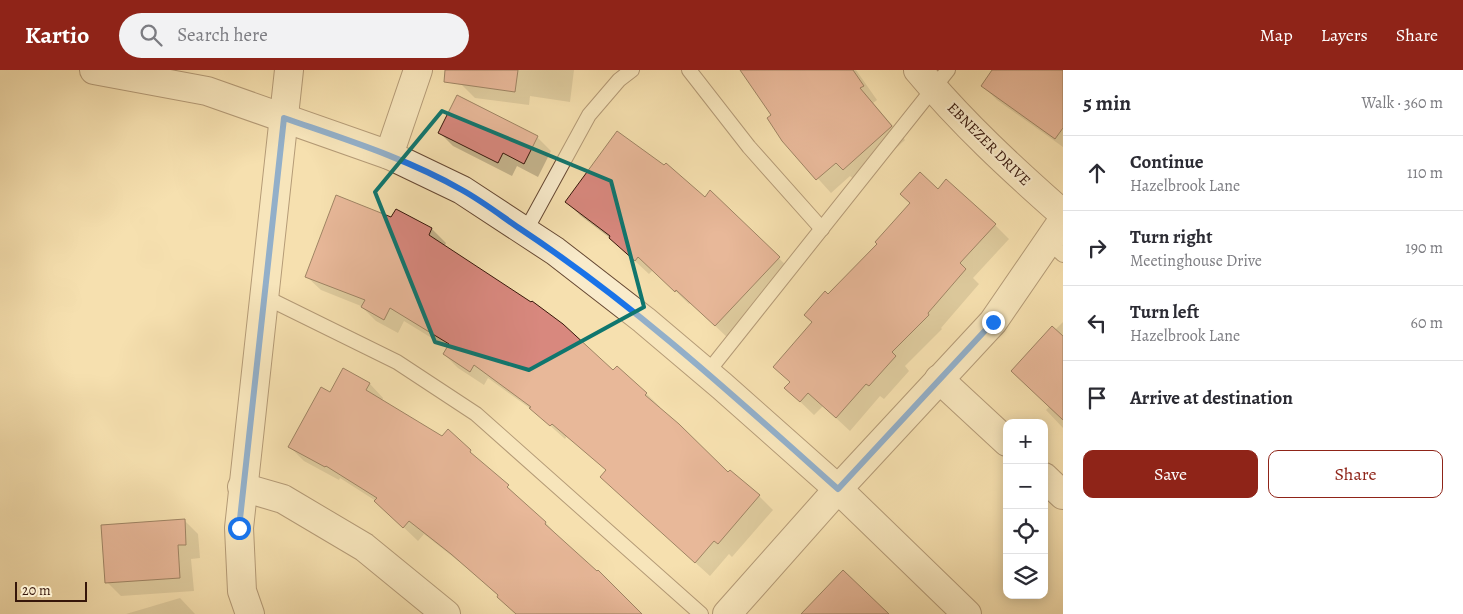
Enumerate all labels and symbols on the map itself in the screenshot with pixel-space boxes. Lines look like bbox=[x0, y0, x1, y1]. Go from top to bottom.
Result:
street label: EBNEZER DRIVE bbox=[943, 98, 1035, 190]
route end bbox=[982, 311, 1005, 334]
route start bbox=[228, 517, 251, 540]
scale bar bbox=[15, 579, 88, 602]

